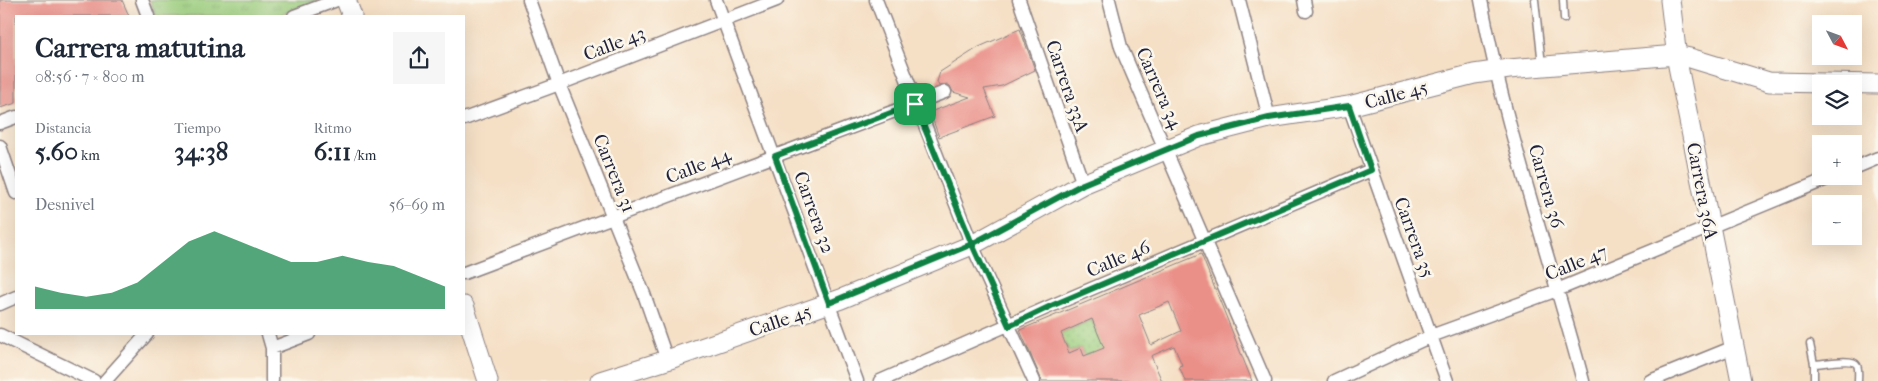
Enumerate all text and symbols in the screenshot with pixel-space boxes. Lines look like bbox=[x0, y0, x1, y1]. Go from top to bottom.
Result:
north arrow bbox=[1812, 15, 1862, 65]
map controls bbox=[1812, 15, 1862, 245]
street label: Calle 43 bbox=[580, 22, 648, 66]
text: Carrera matutina bbox=[35, 31, 245, 64]
button: share bbox=[393, 32, 445, 84]
street label: Carrera 33A bbox=[1041, 37, 1093, 136]
street label: Carrera 34 bbox=[1131, 44, 1187, 133]
text: 08:56 · 7 × 800 m bbox=[35, 67, 145, 86]
button: layers bbox=[1812, 75, 1862, 125]
street label: Calle 45 bbox=[1362, 76, 1430, 114]
pin bbox=[894, 83, 936, 125]
icon: arrive bbox=[901, 90, 929, 118]
text: Distancia bbox=[35, 120, 91, 137]
text: Tiempo bbox=[174, 120, 221, 137]
text: Ritmo bbox=[314, 120, 352, 137]
street label: Carrera 31 bbox=[588, 131, 640, 216]
button: + bbox=[1812, 135, 1862, 185]
text: 5.60 bbox=[35, 137, 78, 166]
text: 34:38 bbox=[174, 137, 228, 166]
text: 6:11 bbox=[314, 137, 351, 166]
street label: Carrera 36A bbox=[1682, 141, 1722, 242]
street label: Carrera 36 bbox=[1524, 142, 1569, 231]
street label: Calle 44 bbox=[663, 143, 735, 188]
text: km bbox=[78, 147, 100, 164]
text: /km bbox=[351, 147, 376, 164]
street label: Carrera 32 bbox=[789, 168, 839, 257]
street label: Carrera 35 bbox=[1389, 194, 1439, 281]
text: Desnivel bbox=[35, 195, 95, 214]
text: 56–69 m bbox=[389, 195, 445, 214]
button: − bbox=[1812, 195, 1862, 245]
street label: Calle 46 bbox=[1083, 235, 1154, 282]
street label: Calle 47 bbox=[1542, 241, 1611, 285]
street label: Calle 45 bbox=[746, 300, 814, 342]

